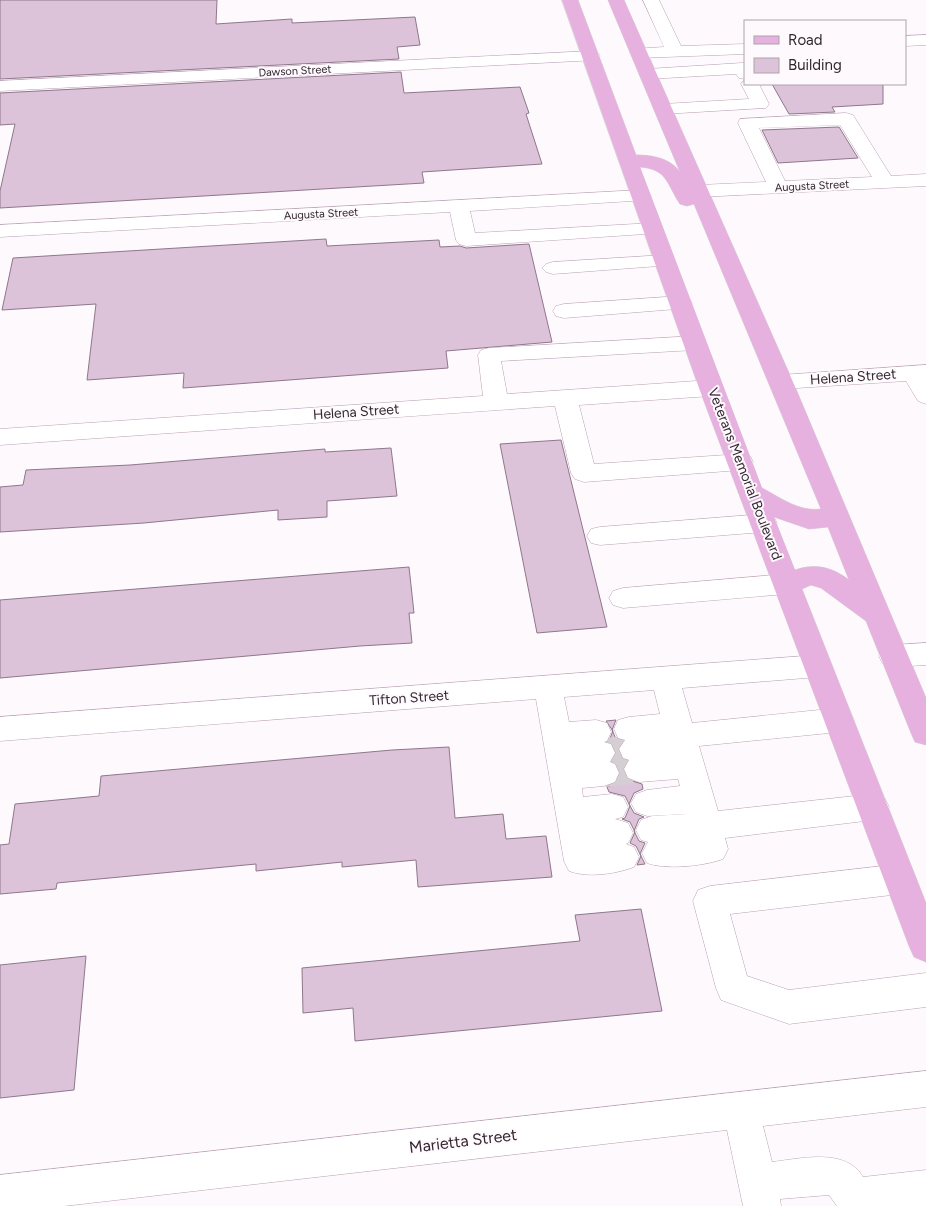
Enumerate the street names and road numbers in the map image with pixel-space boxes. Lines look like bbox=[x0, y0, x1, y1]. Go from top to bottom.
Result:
street label: Dawson Street bbox=[258, 63, 332, 79]
street label: Augusta Street bbox=[774, 178, 850, 194]
street label: Augusta Street bbox=[283, 206, 359, 222]
street label: Helena Street bbox=[809, 366, 897, 388]
street label: Veterans Memorial Boulevard bbox=[704, 386, 786, 562]
street label: Helena Street bbox=[312, 401, 400, 423]
street label: Tifton Street bbox=[369, 687, 449, 709]
street label: Marietta Street bbox=[408, 1125, 518, 1157]

